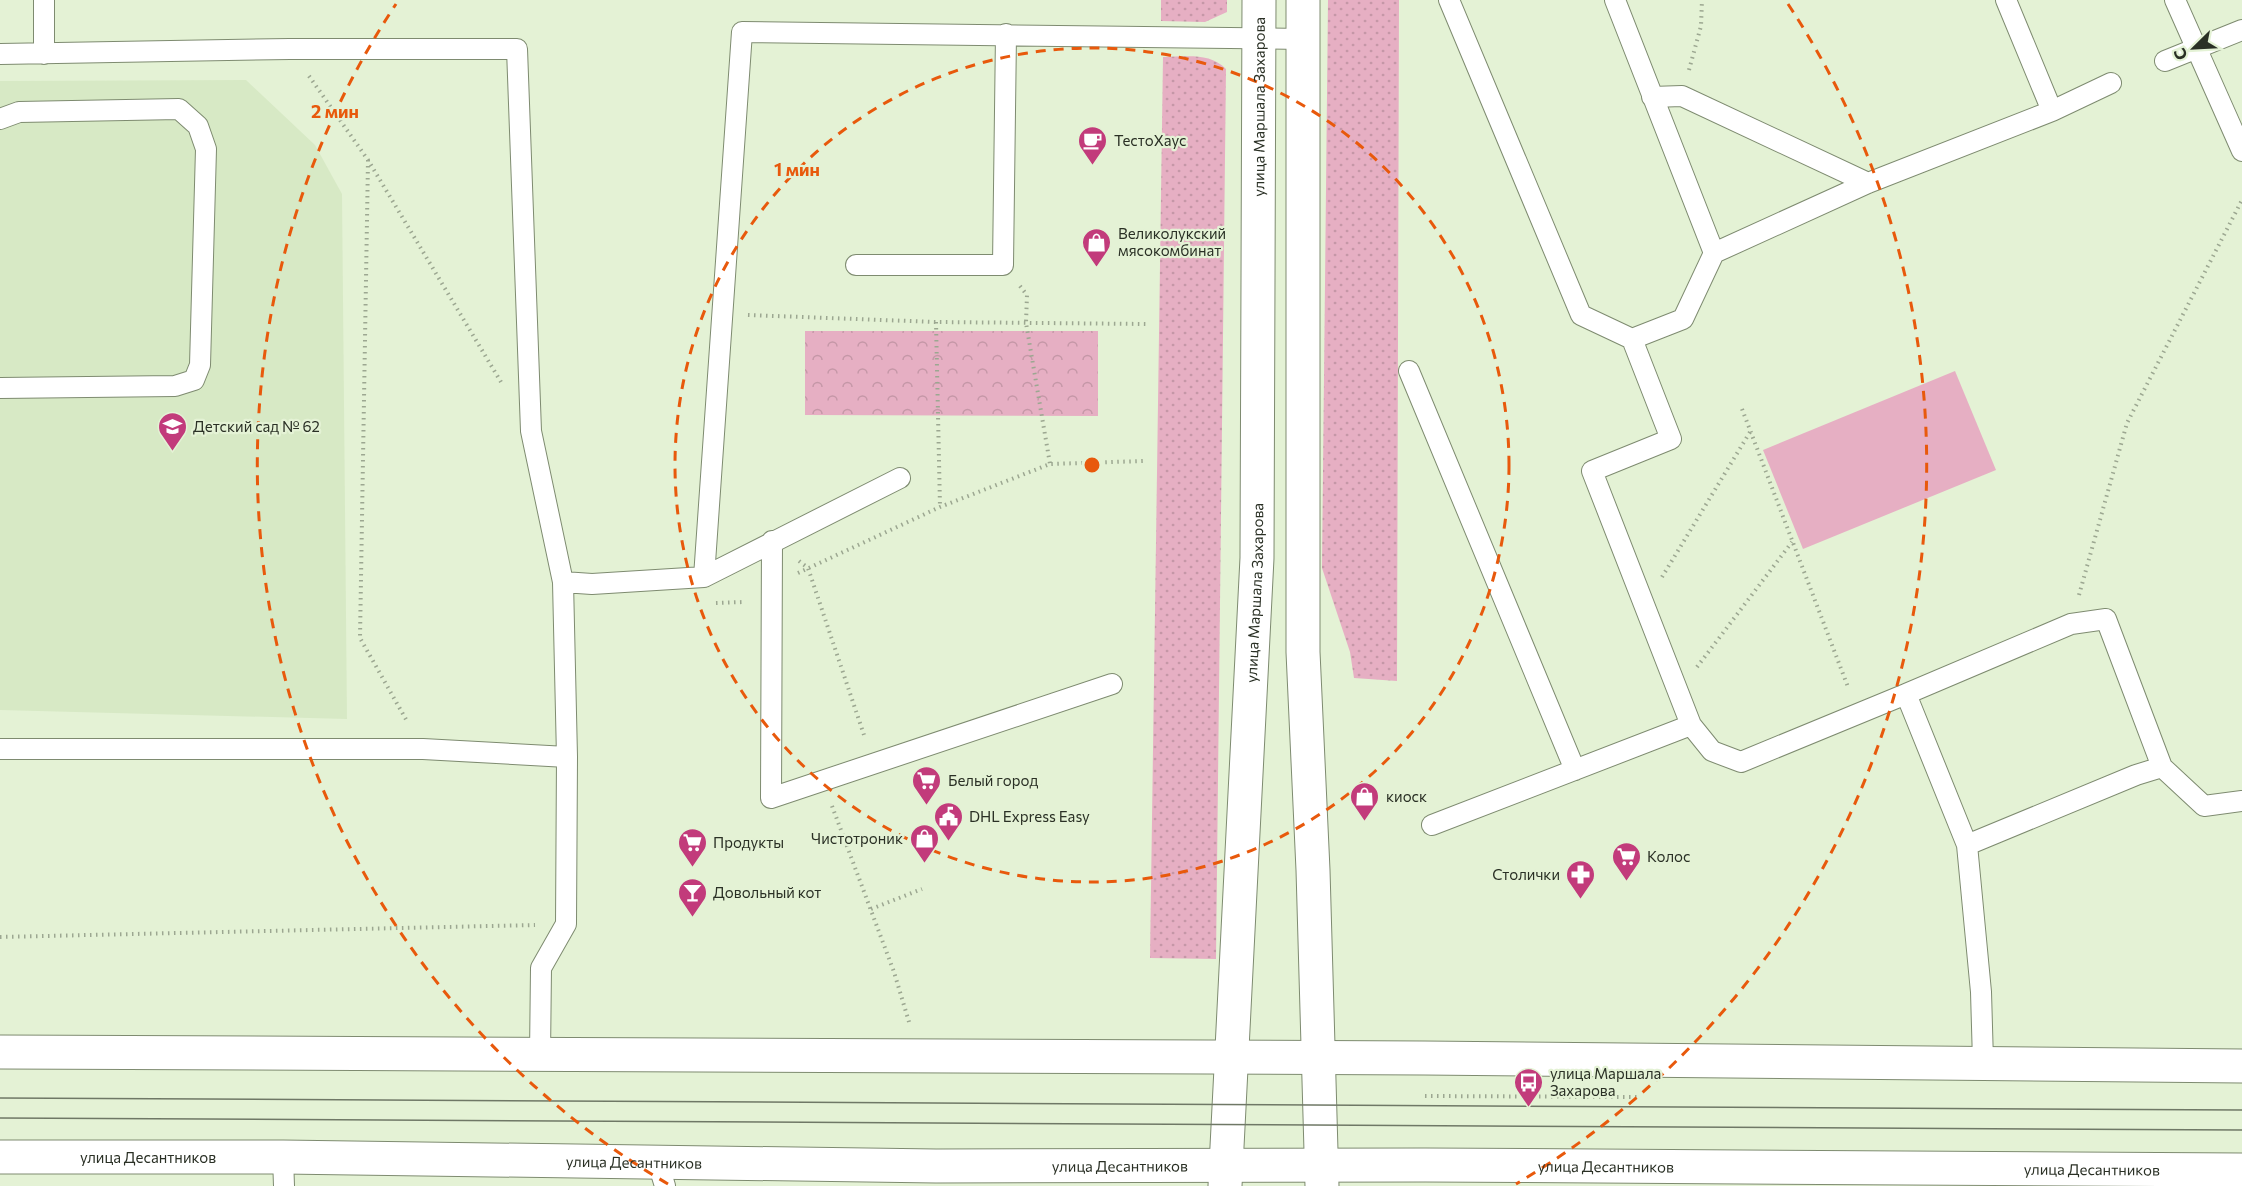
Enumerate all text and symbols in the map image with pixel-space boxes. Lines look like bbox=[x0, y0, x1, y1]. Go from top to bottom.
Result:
street label: улица Маршала Захарова bbox=[1249, 17, 1268, 197]
north arrow bbox=[2164, 18, 2224, 78]
text: С bbox=[2169, 45, 2191, 63]
text: 2 мин bbox=[311, 100, 359, 122]
cafe icon: ТестоХаус bbox=[1077, 124, 1109, 166]
place label: ТестоХаус bbox=[1114, 131, 1186, 149]
text: 1 мин bbox=[774, 158, 820, 180]
place label: Великолукский мясокомбинат bbox=[1118, 224, 1226, 259]
shop icon: Великолукский мясокомбинат bbox=[1081, 226, 1113, 268]
school or university icon: Детский сад № 62 bbox=[156, 410, 188, 452]
place label: Детский сад № 62 bbox=[193, 417, 320, 435]
centre of rings bbox=[1082, 455, 1102, 475]
street label: улица Маршала Захарова bbox=[1242, 503, 1266, 683]
supermarket icon: Белый город bbox=[911, 764, 943, 806]
place label: Белый город bbox=[948, 771, 1038, 789]
shop icon: киоск bbox=[1349, 780, 1381, 822]
place label: киоск bbox=[1386, 787, 1427, 805]
public building icon: DHL Express Easy bbox=[932, 800, 964, 842]
place label: DHL Express Easy bbox=[969, 807, 1090, 825]
shop icon: Чистотроник bbox=[908, 822, 940, 864]
supermarket icon: Продукты bbox=[676, 826, 708, 868]
place label: Чистотроник bbox=[811, 829, 903, 847]
place label: Продукты bbox=[713, 833, 784, 851]
supermarket icon: Колос bbox=[1610, 840, 1642, 882]
place label: Колос bbox=[1647, 847, 1690, 865]
pharmacy icon: Столички bbox=[1565, 858, 1597, 900]
place label: Столички bbox=[1492, 865, 1560, 883]
bar icon: Довольный кот bbox=[676, 876, 708, 918]
place label: Довольный кот bbox=[713, 883, 821, 901]
place label: улица Маршала Захарова bbox=[1550, 1064, 1661, 1099]
bus stop icon: улица Маршала Захарова bbox=[1513, 1066, 1545, 1108]
street label: улица Десантников bbox=[80, 1148, 216, 1166]
street label: улица Десантников bbox=[566, 1152, 702, 1172]
street label: улица Десантников bbox=[1052, 1156, 1188, 1175]
street label: улица Десантников bbox=[1538, 1157, 1674, 1176]
street label: улица Десантников bbox=[2024, 1160, 2160, 1178]

